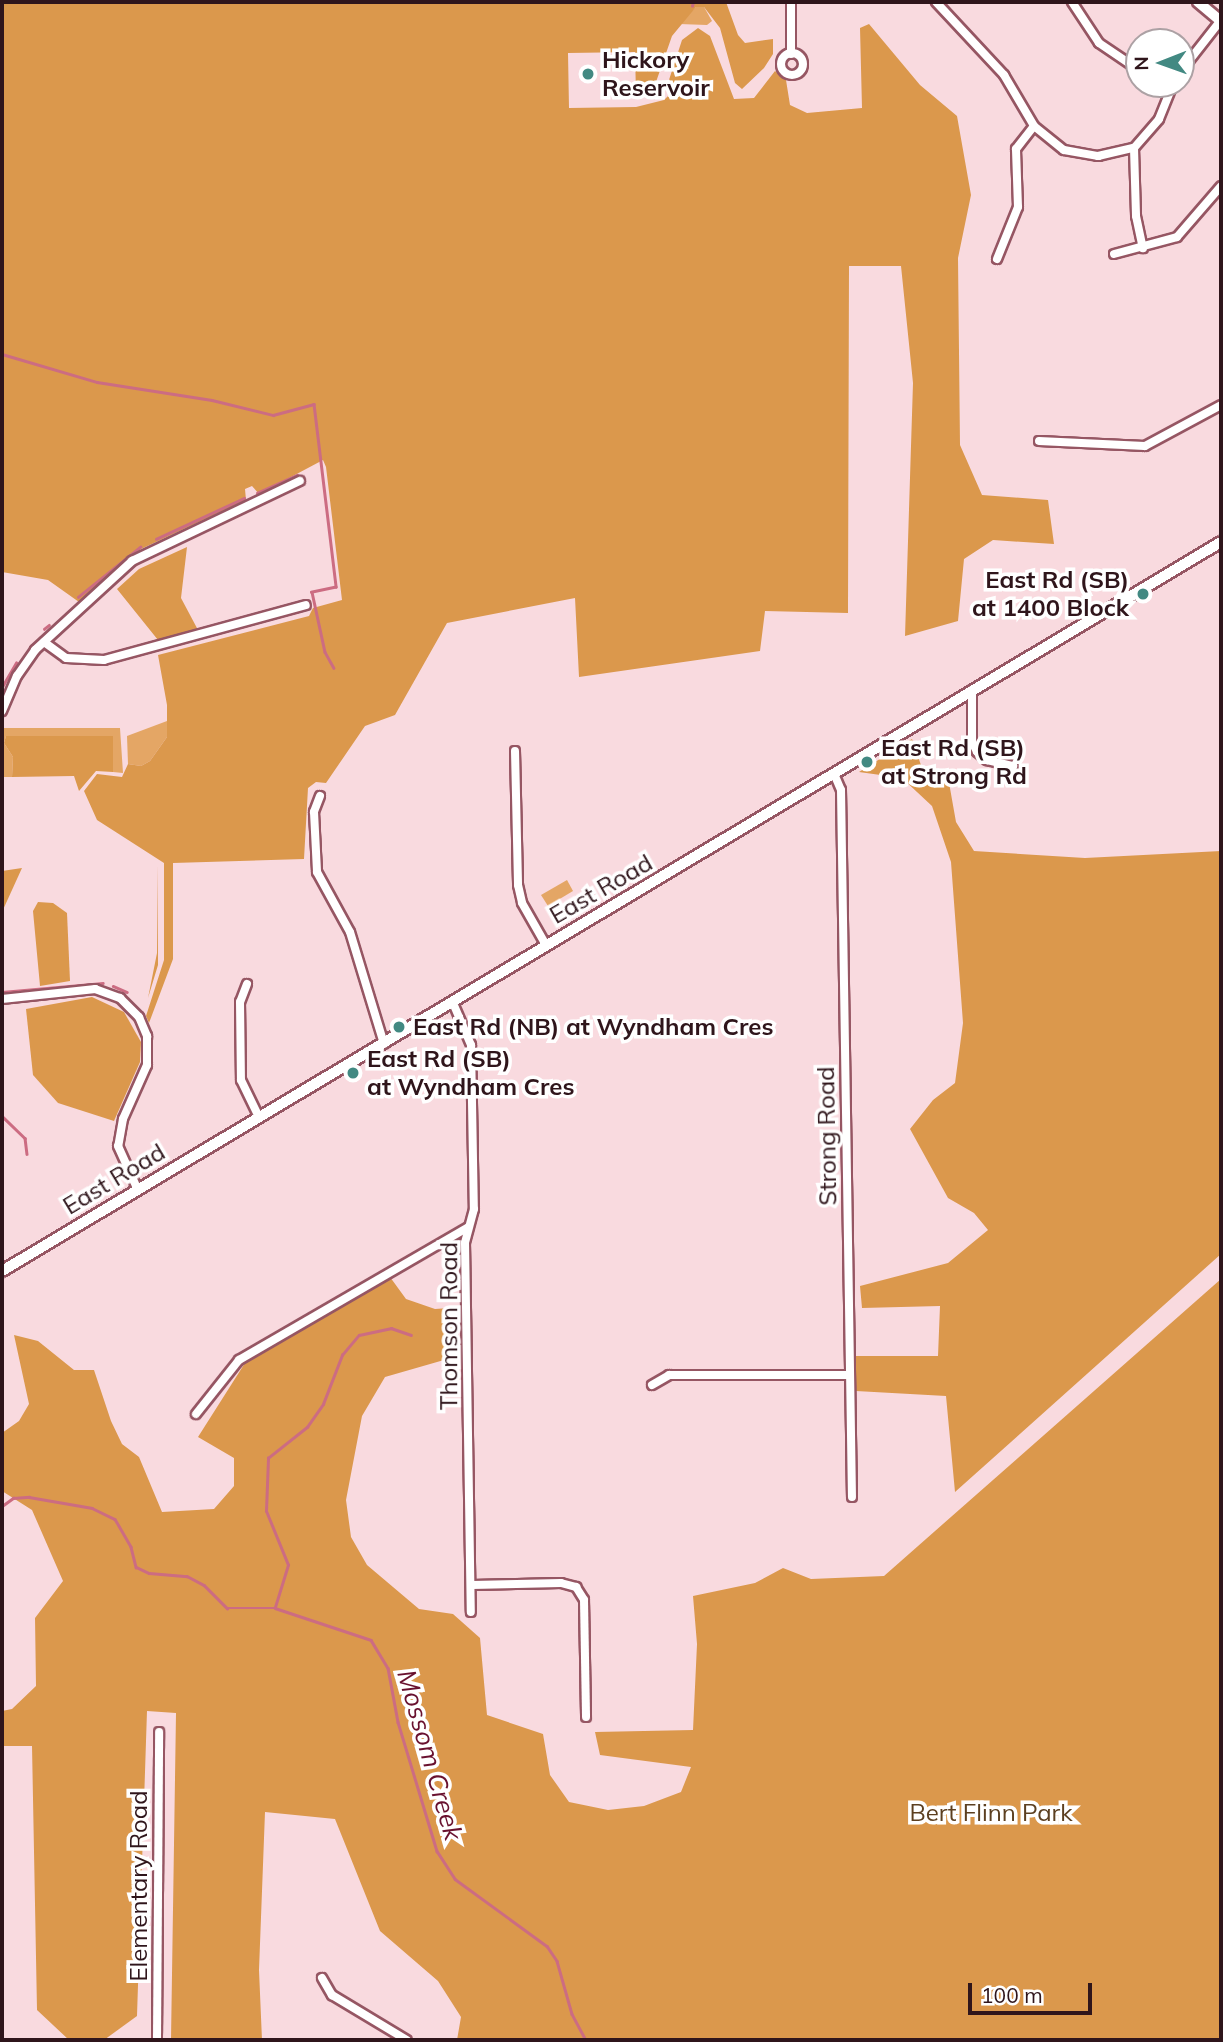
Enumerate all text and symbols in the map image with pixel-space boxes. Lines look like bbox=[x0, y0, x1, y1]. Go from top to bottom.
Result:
north arrow bbox=[1125, 28, 1195, 98]
place label: Hickory Reservoir bbox=[602, 46, 710, 102]
text: N bbox=[1129, 56, 1153, 71]
marker: Hickory Reservoir bbox=[580, 66, 596, 82]
place label: East Rd (SB) at 1400 Block bbox=[972, 566, 1129, 622]
marker: East Rd (SB) at 1400 Block bbox=[1135, 586, 1151, 602]
place label: East Rd (SB) at Strong Rd bbox=[881, 734, 1027, 790]
marker: East Rd (SB) at Strong Rd bbox=[859, 754, 875, 770]
street label: East Road bbox=[545, 848, 657, 930]
place label: East Rd (NB) at Wyndham Cres bbox=[413, 1013, 773, 1041]
marker: East Rd (NB) at Wyndham Cres bbox=[391, 1019, 407, 1035]
place label: East Rd (SB) at Wyndham Cres bbox=[367, 1045, 574, 1101]
marker: East Rd (SB) at Wyndham Cres bbox=[345, 1065, 361, 1081]
street label: Strong Road bbox=[811, 1066, 843, 1206]
street label: East Road bbox=[58, 1137, 170, 1221]
street label: Thomson Road bbox=[435, 1242, 463, 1410]
water label: Mossom Creek bbox=[391, 1666, 469, 1844]
street label: Elementary Road bbox=[125, 1790, 153, 1982]
park label: Bert Flinn Park bbox=[909, 1799, 1073, 1827]
scale bar bbox=[971, 1968, 1095, 2012]
text: 100 m bbox=[981, 1982, 1043, 2008]

